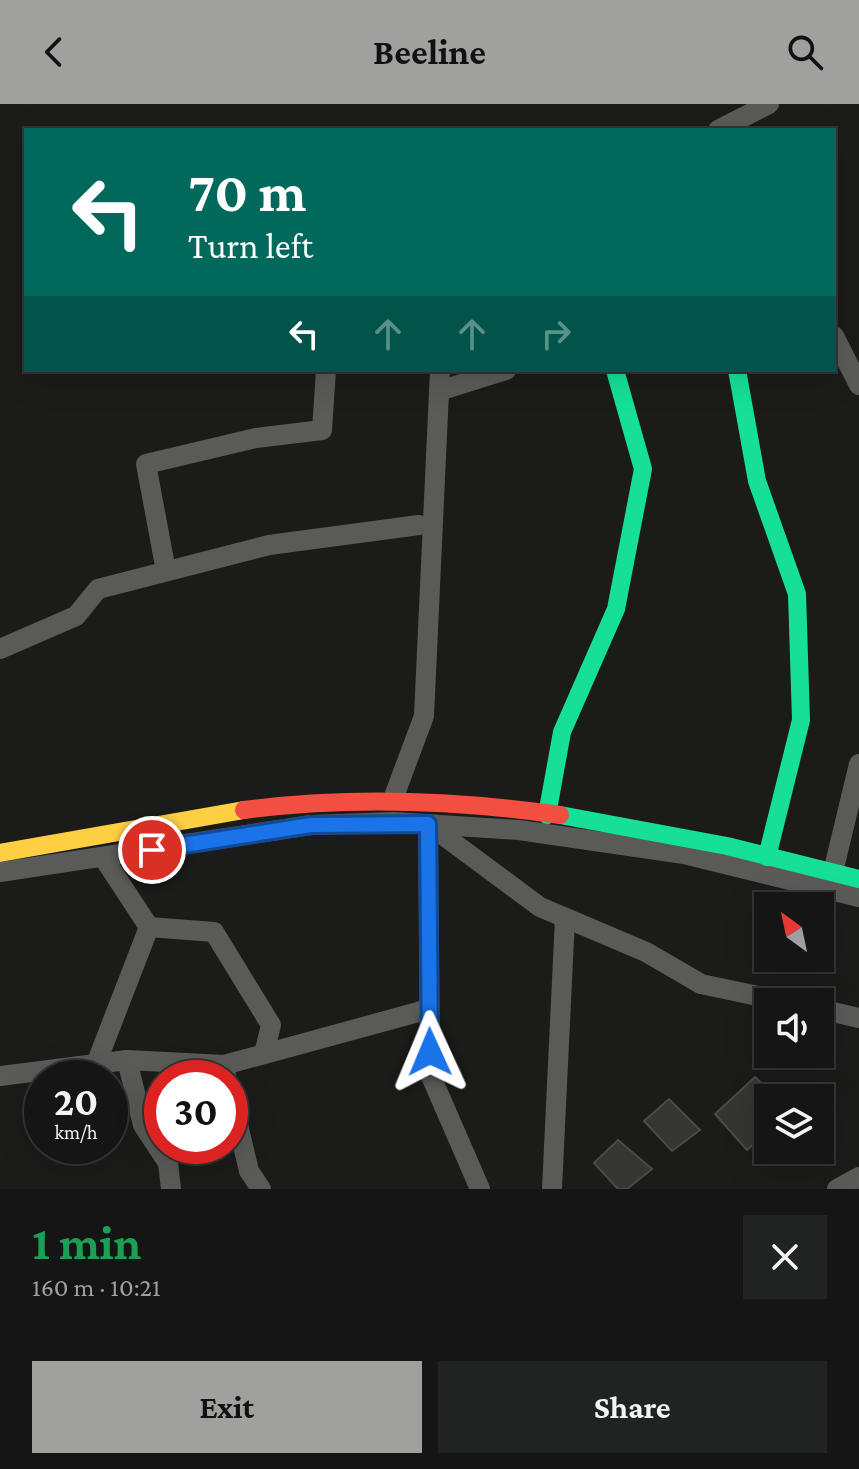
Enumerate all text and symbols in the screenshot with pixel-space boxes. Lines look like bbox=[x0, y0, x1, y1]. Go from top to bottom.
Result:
icon: back bbox=[32, 30, 76, 74]
icon: search bbox=[783, 30, 827, 74]
text: Beeline bbox=[373, 32, 486, 72]
icon: left bbox=[56, 160, 160, 264]
text: 70 m bbox=[188, 161, 307, 223]
text: Turn left bbox=[188, 226, 313, 266]
icon: left bbox=[282, 312, 326, 356]
icon: ahead bbox=[366, 312, 410, 356]
icon: ahead bbox=[450, 312, 494, 356]
icon: right bbox=[534, 312, 578, 356]
pin bbox=[118, 816, 186, 884]
icon: arrive bbox=[130, 828, 174, 872]
north arrow bbox=[754, 892, 834, 972]
map controls bbox=[754, 892, 834, 1164]
button: sound bbox=[754, 988, 834, 1068]
position arrow bbox=[388, 1010, 472, 1094]
speed limit sign: 30 bbox=[144, 1060, 248, 1164]
text: 20 bbox=[54, 1079, 98, 1124]
button: layers bbox=[754, 1084, 834, 1164]
text: km/h bbox=[54, 1121, 98, 1143]
button: close bbox=[743, 1215, 827, 1299]
text: 1 min bbox=[32, 1216, 141, 1269]
text: 160 m · 10:21 bbox=[32, 1273, 161, 1302]
button: Exit bbox=[32, 1361, 422, 1453]
button: Share bbox=[438, 1361, 827, 1453]

